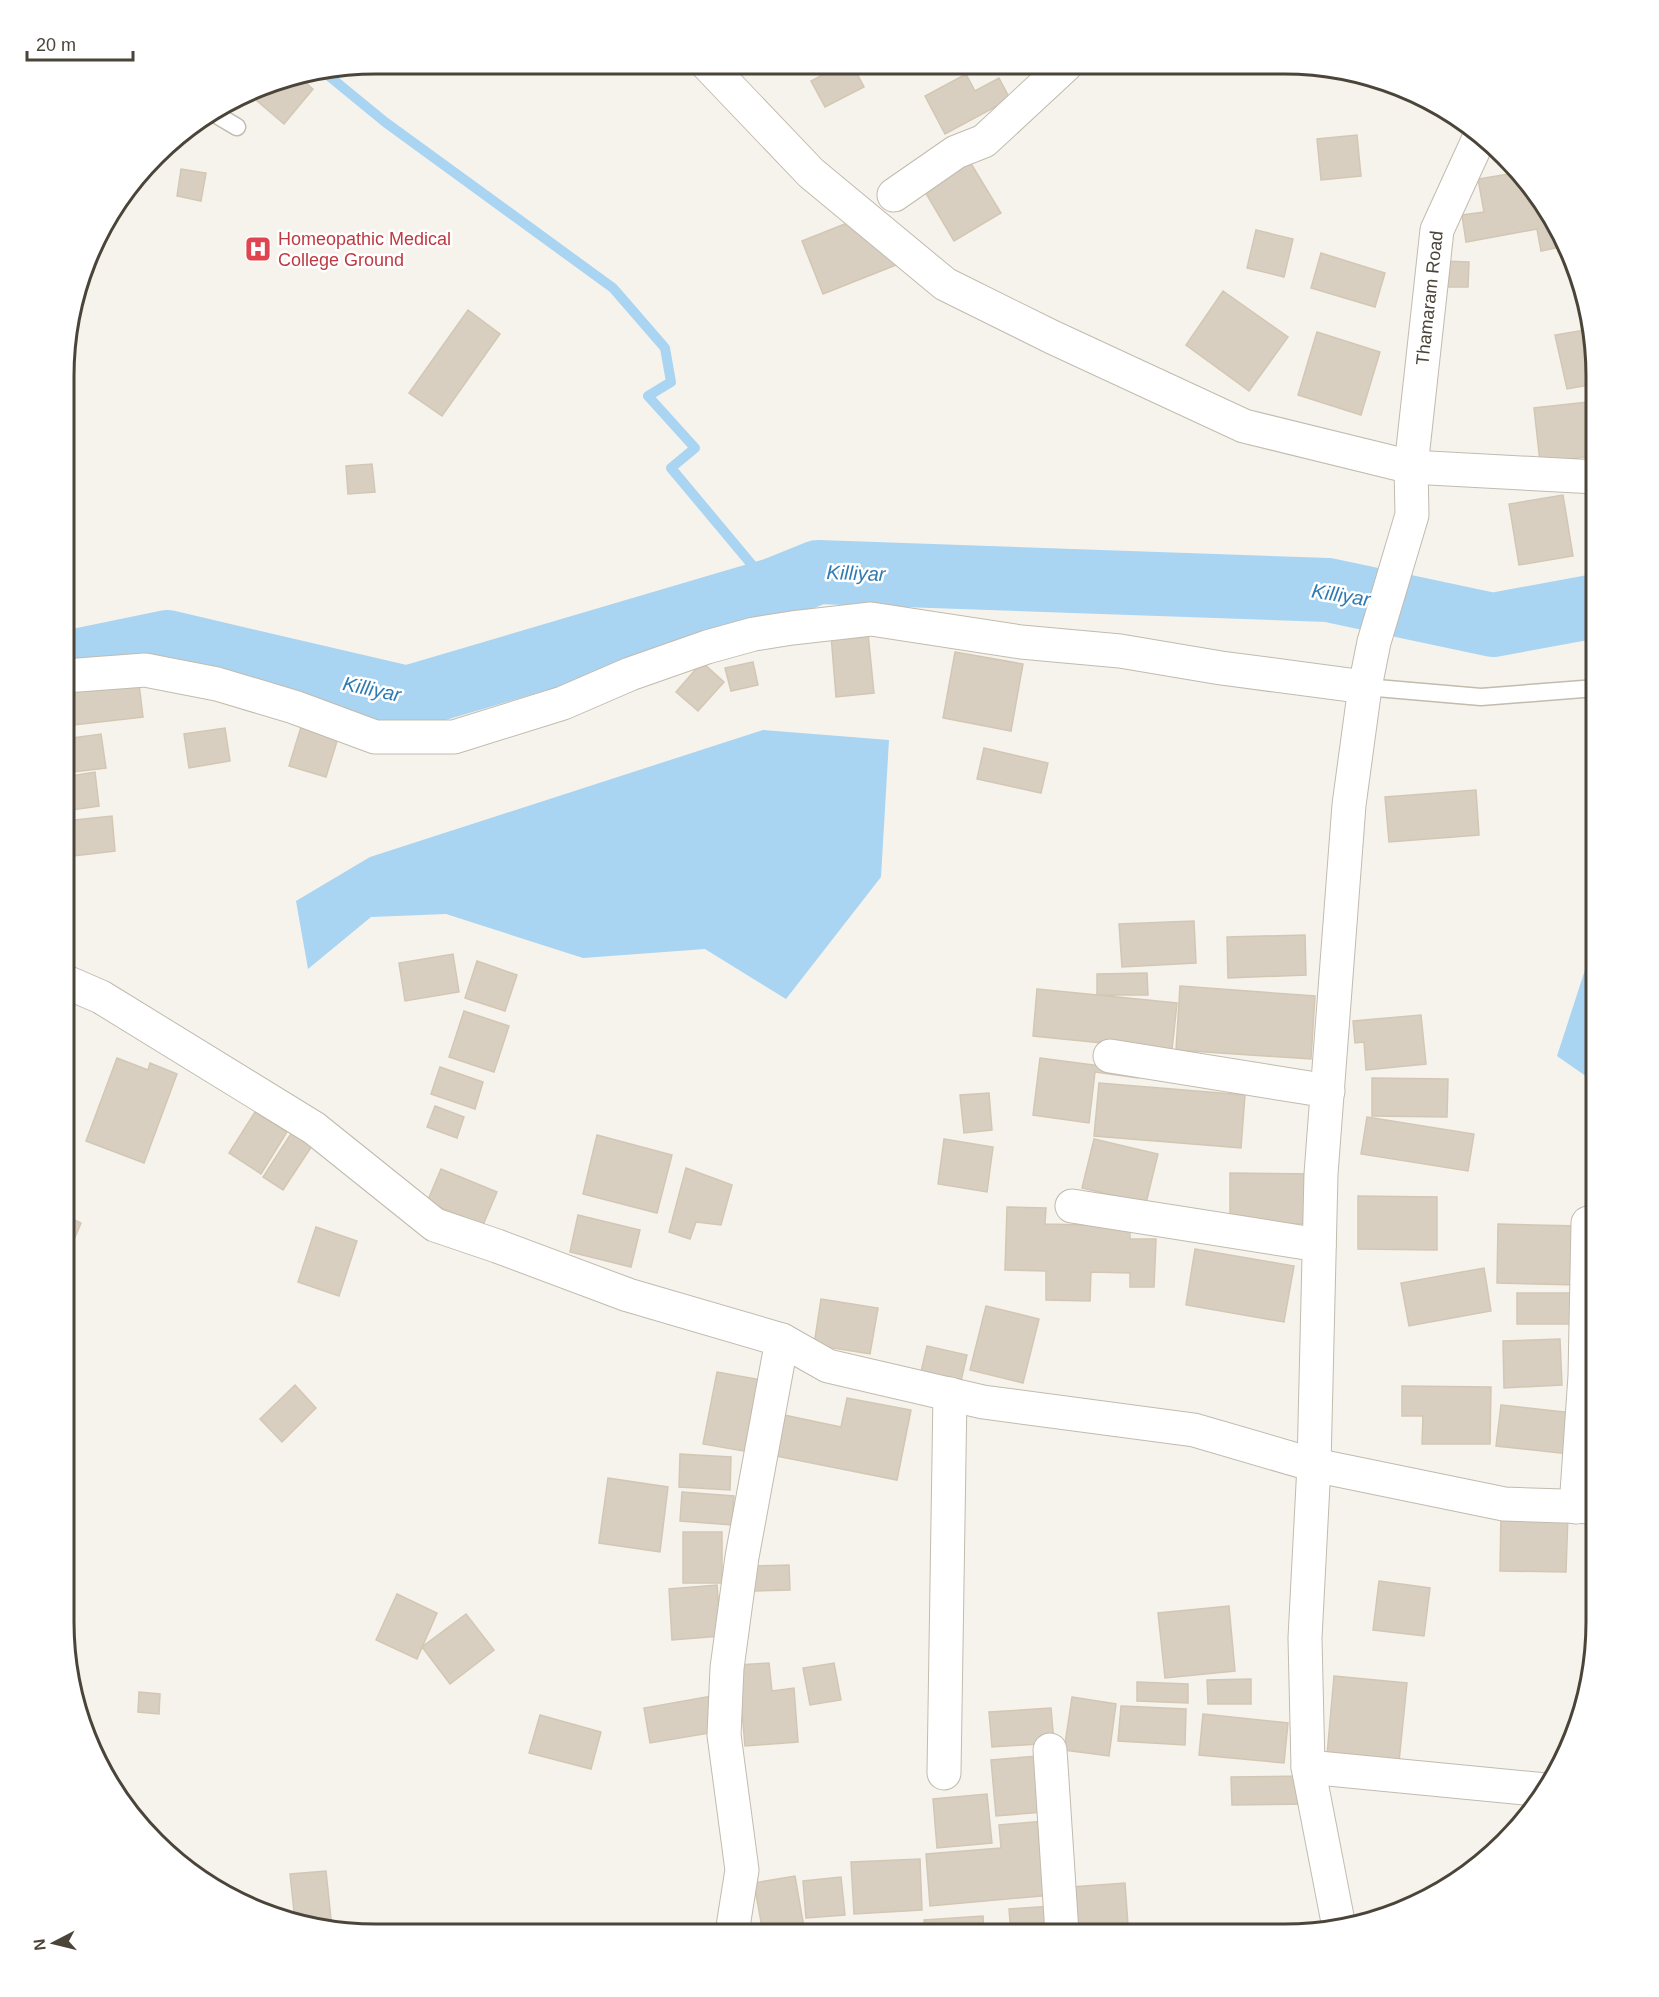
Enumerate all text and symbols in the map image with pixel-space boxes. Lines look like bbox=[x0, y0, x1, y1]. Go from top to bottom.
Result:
scale bar bbox=[27, 24, 134, 62]
text: 20 m bbox=[36, 35, 76, 55]
place label: Homeopathic Medical College Ground bbox=[278, 229, 451, 270]
street label: Thamaram Road bbox=[1412, 230, 1447, 366]
hospital icon: Homeopathic Medical College Ground bbox=[243, 234, 273, 264]
water label: Killiyar bbox=[826, 561, 887, 585]
water label: Killiyar bbox=[1310, 580, 1373, 611]
water label: Killiyar bbox=[341, 672, 404, 706]
north arrow bbox=[24, 1913, 84, 1973]
text: N bbox=[30, 1938, 49, 1952]

